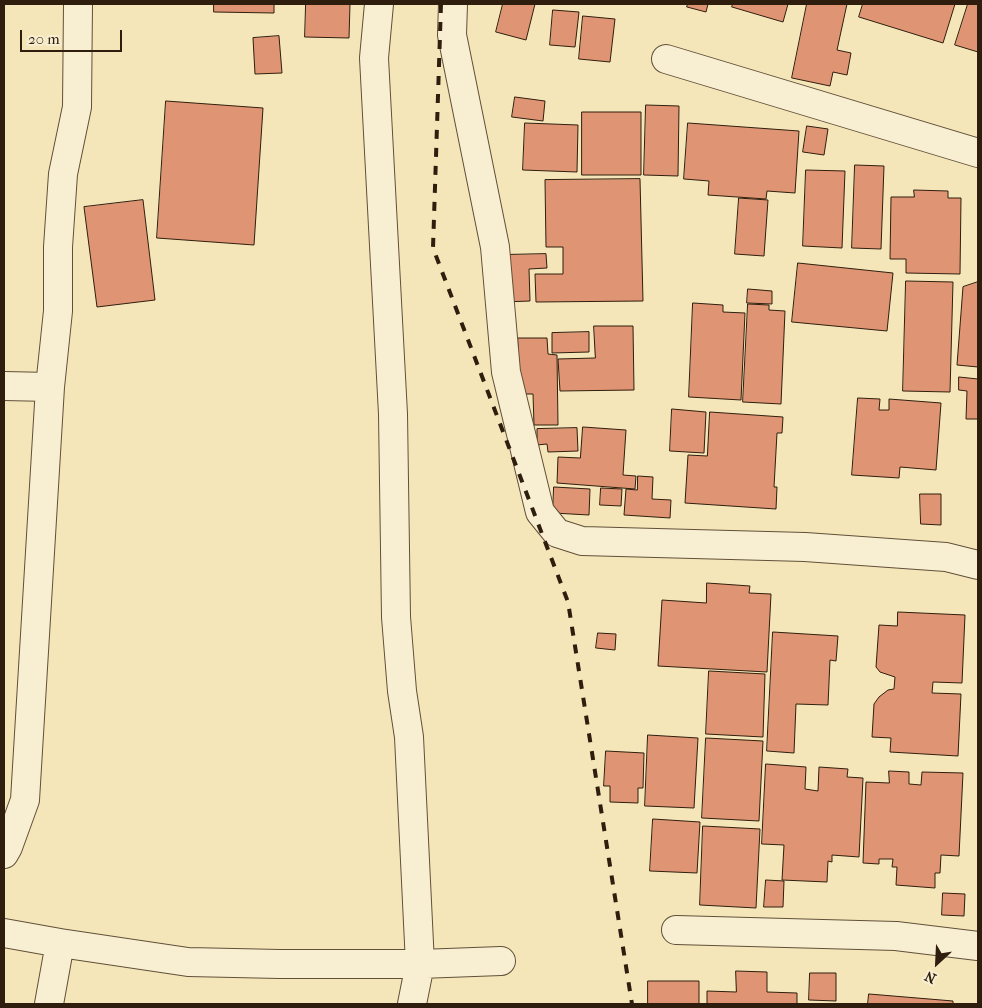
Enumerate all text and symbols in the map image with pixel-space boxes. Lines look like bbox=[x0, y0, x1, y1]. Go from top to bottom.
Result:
scale bar bbox=[22, 20, 125, 52]
text: 20 m bbox=[28, 30, 60, 48]
north arrow bbox=[912, 938, 962, 988]
text: N bbox=[922, 967, 939, 987]

